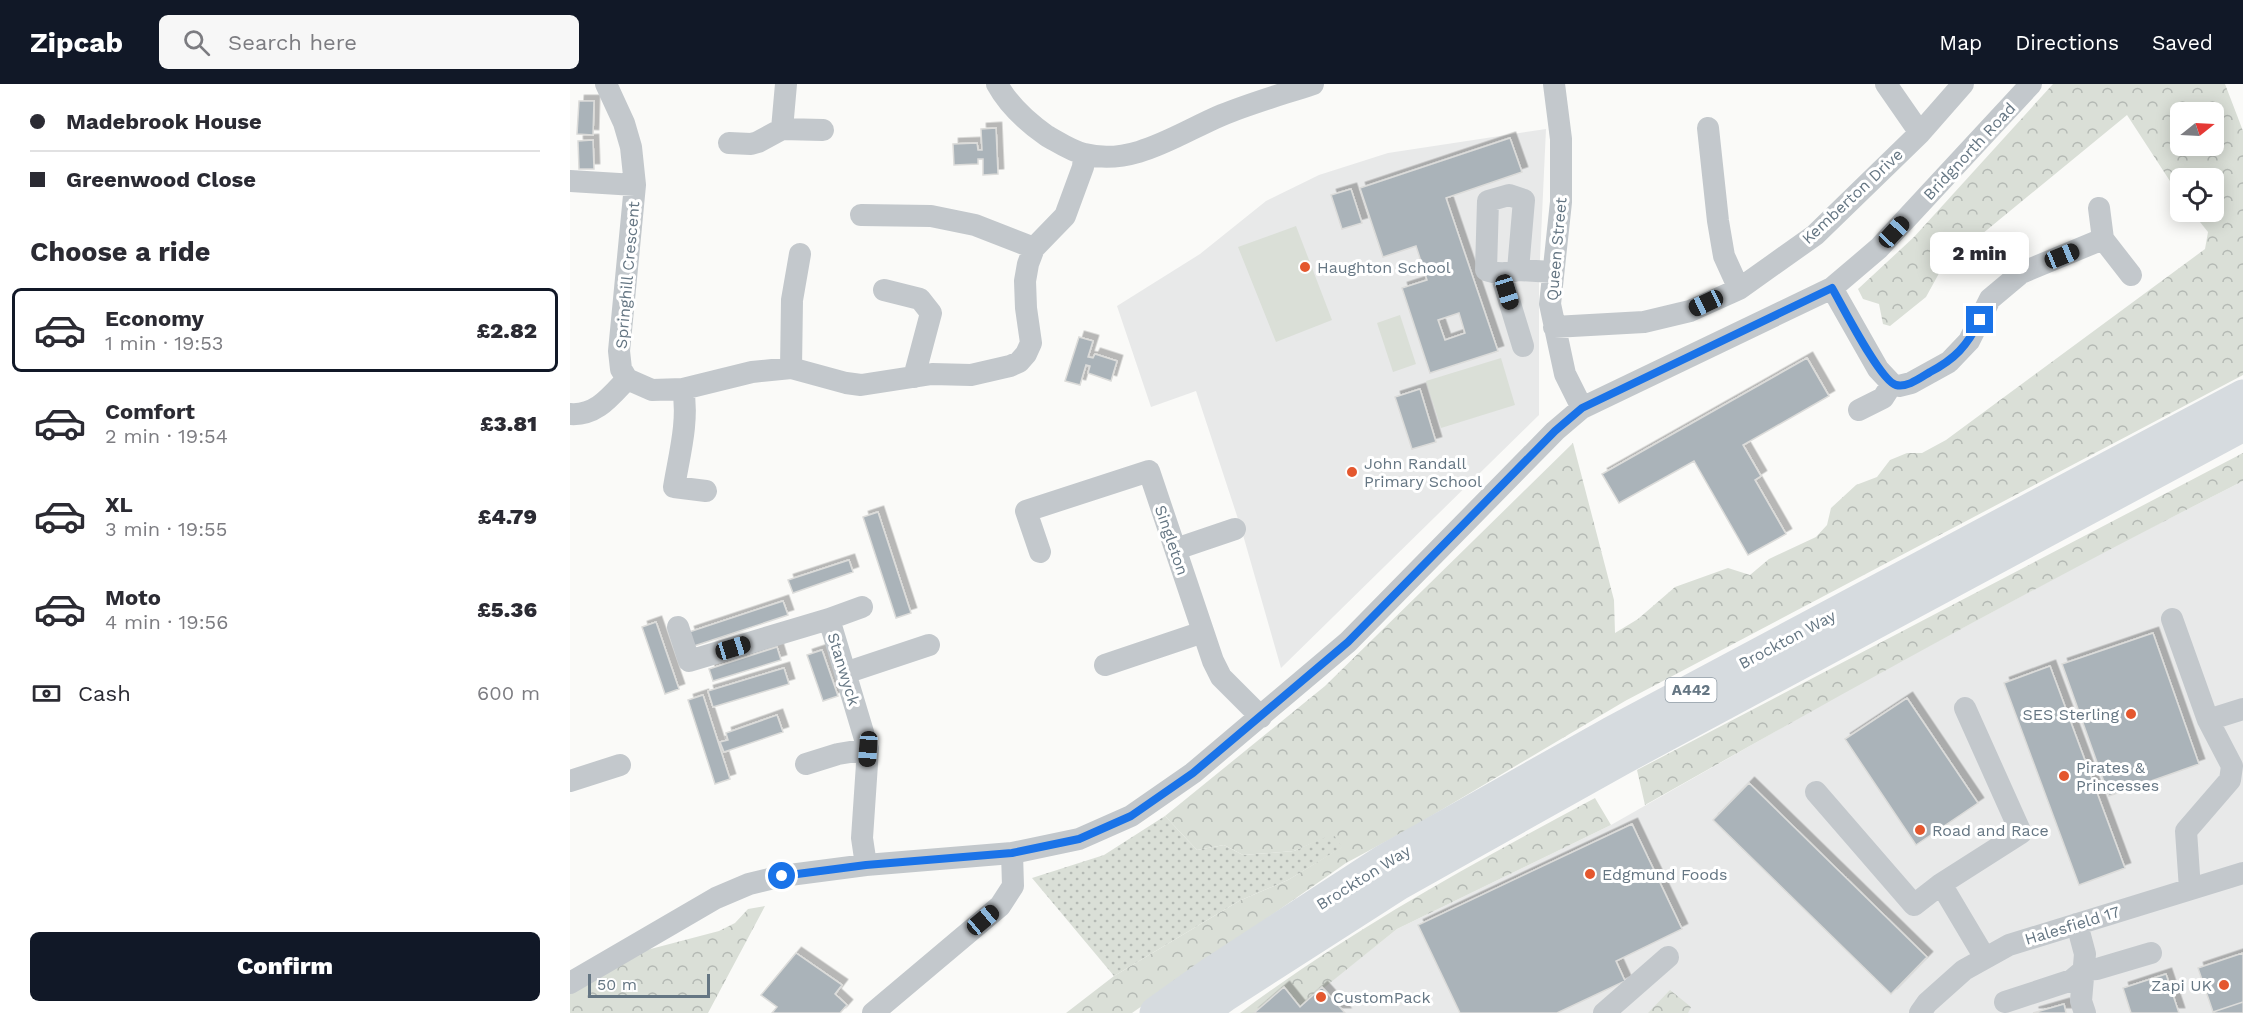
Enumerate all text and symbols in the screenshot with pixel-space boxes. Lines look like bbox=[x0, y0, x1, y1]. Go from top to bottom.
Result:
search box bbox=[159, 15, 579, 69]
text: Zipcab bbox=[30, 26, 123, 59]
icon: search bbox=[180, 26, 213, 59]
text: Search here bbox=[228, 30, 357, 55]
text: Map bbox=[1939, 30, 1982, 55]
text: Directions bbox=[2015, 30, 2119, 55]
text: Saved bbox=[2152, 30, 2213, 55]
street label: Bridgnorth Road bbox=[1919, 99, 2019, 204]
north arrow bbox=[2170, 102, 2224, 156]
map controls bbox=[2170, 102, 2224, 222]
text: Madebrook House bbox=[66, 109, 262, 134]
street label: Kemberton Drive bbox=[1798, 145, 1907, 248]
text: Greenwood Close bbox=[66, 167, 256, 192]
button: locate bbox=[2170, 168, 2224, 222]
street label: Queen Street bbox=[1543, 196, 1571, 302]
street label: Springhill Crescent bbox=[612, 200, 643, 350]
car bbox=[1875, 213, 1913, 251]
callout: 2 min bbox=[1930, 233, 2030, 275]
text: Choose a ride bbox=[30, 236, 210, 268]
text: 2 min bbox=[1952, 241, 2007, 265]
car bbox=[2042, 241, 2082, 271]
place label: Haughton School bbox=[1317, 258, 1451, 277]
marker: Haughton School bbox=[1298, 260, 1312, 274]
car bbox=[1493, 272, 1521, 312]
car bbox=[1686, 287, 1726, 319]
icon: car bbox=[33, 303, 87, 357]
text: Economy bbox=[105, 306, 204, 331]
route end bbox=[1966, 306, 1993, 333]
text: £2.82 bbox=[476, 318, 537, 343]
text: 1 min · 19:53 bbox=[105, 331, 224, 355]
icon: car bbox=[33, 396, 87, 450]
text: Comfort bbox=[105, 399, 195, 424]
text: £3.81 bbox=[480, 411, 537, 436]
text: 2 min · 19:54 bbox=[105, 424, 228, 448]
place label: John Randall Primary School bbox=[1364, 454, 1482, 491]
marker: John Randall Primary School bbox=[1345, 465, 1359, 479]
icon: car bbox=[33, 489, 87, 543]
text: XL bbox=[105, 492, 133, 517]
street label: Singleton bbox=[1151, 503, 1192, 578]
text: £4.79 bbox=[478, 504, 537, 529]
text: 3 min · 19:55 bbox=[105, 517, 227, 541]
icon: car bbox=[33, 582, 87, 636]
text: Moto bbox=[105, 585, 161, 610]
text: £5.36 bbox=[477, 597, 537, 622]
street label: Brockton Way bbox=[1735, 606, 1840, 673]
text: 4 min · 19:56 bbox=[105, 610, 228, 634]
street label: Stanwyck bbox=[823, 630, 864, 708]
car bbox=[713, 634, 753, 662]
icon: cash bbox=[30, 677, 63, 710]
road number: A442 bbox=[1666, 678, 1716, 702]
text: Cash bbox=[78, 681, 131, 706]
text: 600 m bbox=[477, 681, 540, 705]
place label: SES Sterling bbox=[2023, 705, 2119, 724]
marker: SES Sterling bbox=[2124, 707, 2138, 721]
car bbox=[858, 730, 878, 768]
place label: Pirates & Princesses bbox=[2076, 758, 2159, 795]
marker: Pirates & Princesses bbox=[2057, 769, 2071, 783]
place label: Road and Race bbox=[1932, 821, 2049, 840]
marker: Road and Race bbox=[1913, 823, 1927, 837]
street label: Brockton Way bbox=[1313, 841, 1414, 914]
route start bbox=[768, 862, 795, 889]
place label: Edgmund Foods bbox=[1602, 865, 1728, 884]
marker: Edgmund Foods bbox=[1583, 867, 1597, 881]
car bbox=[963, 902, 1003, 938]
street label: Halesfield 17 bbox=[2022, 902, 2122, 949]
button: Confirm bbox=[30, 932, 540, 1001]
scale bar bbox=[588, 971, 710, 998]
text: 50 m bbox=[597, 975, 637, 994]
place label: Zapi UK bbox=[2151, 976, 2212, 995]
marker: Zapi UK bbox=[2217, 978, 2231, 992]
place label: CustomPack bbox=[1333, 988, 1431, 1007]
marker: CustomPack bbox=[1314, 990, 1328, 1004]

